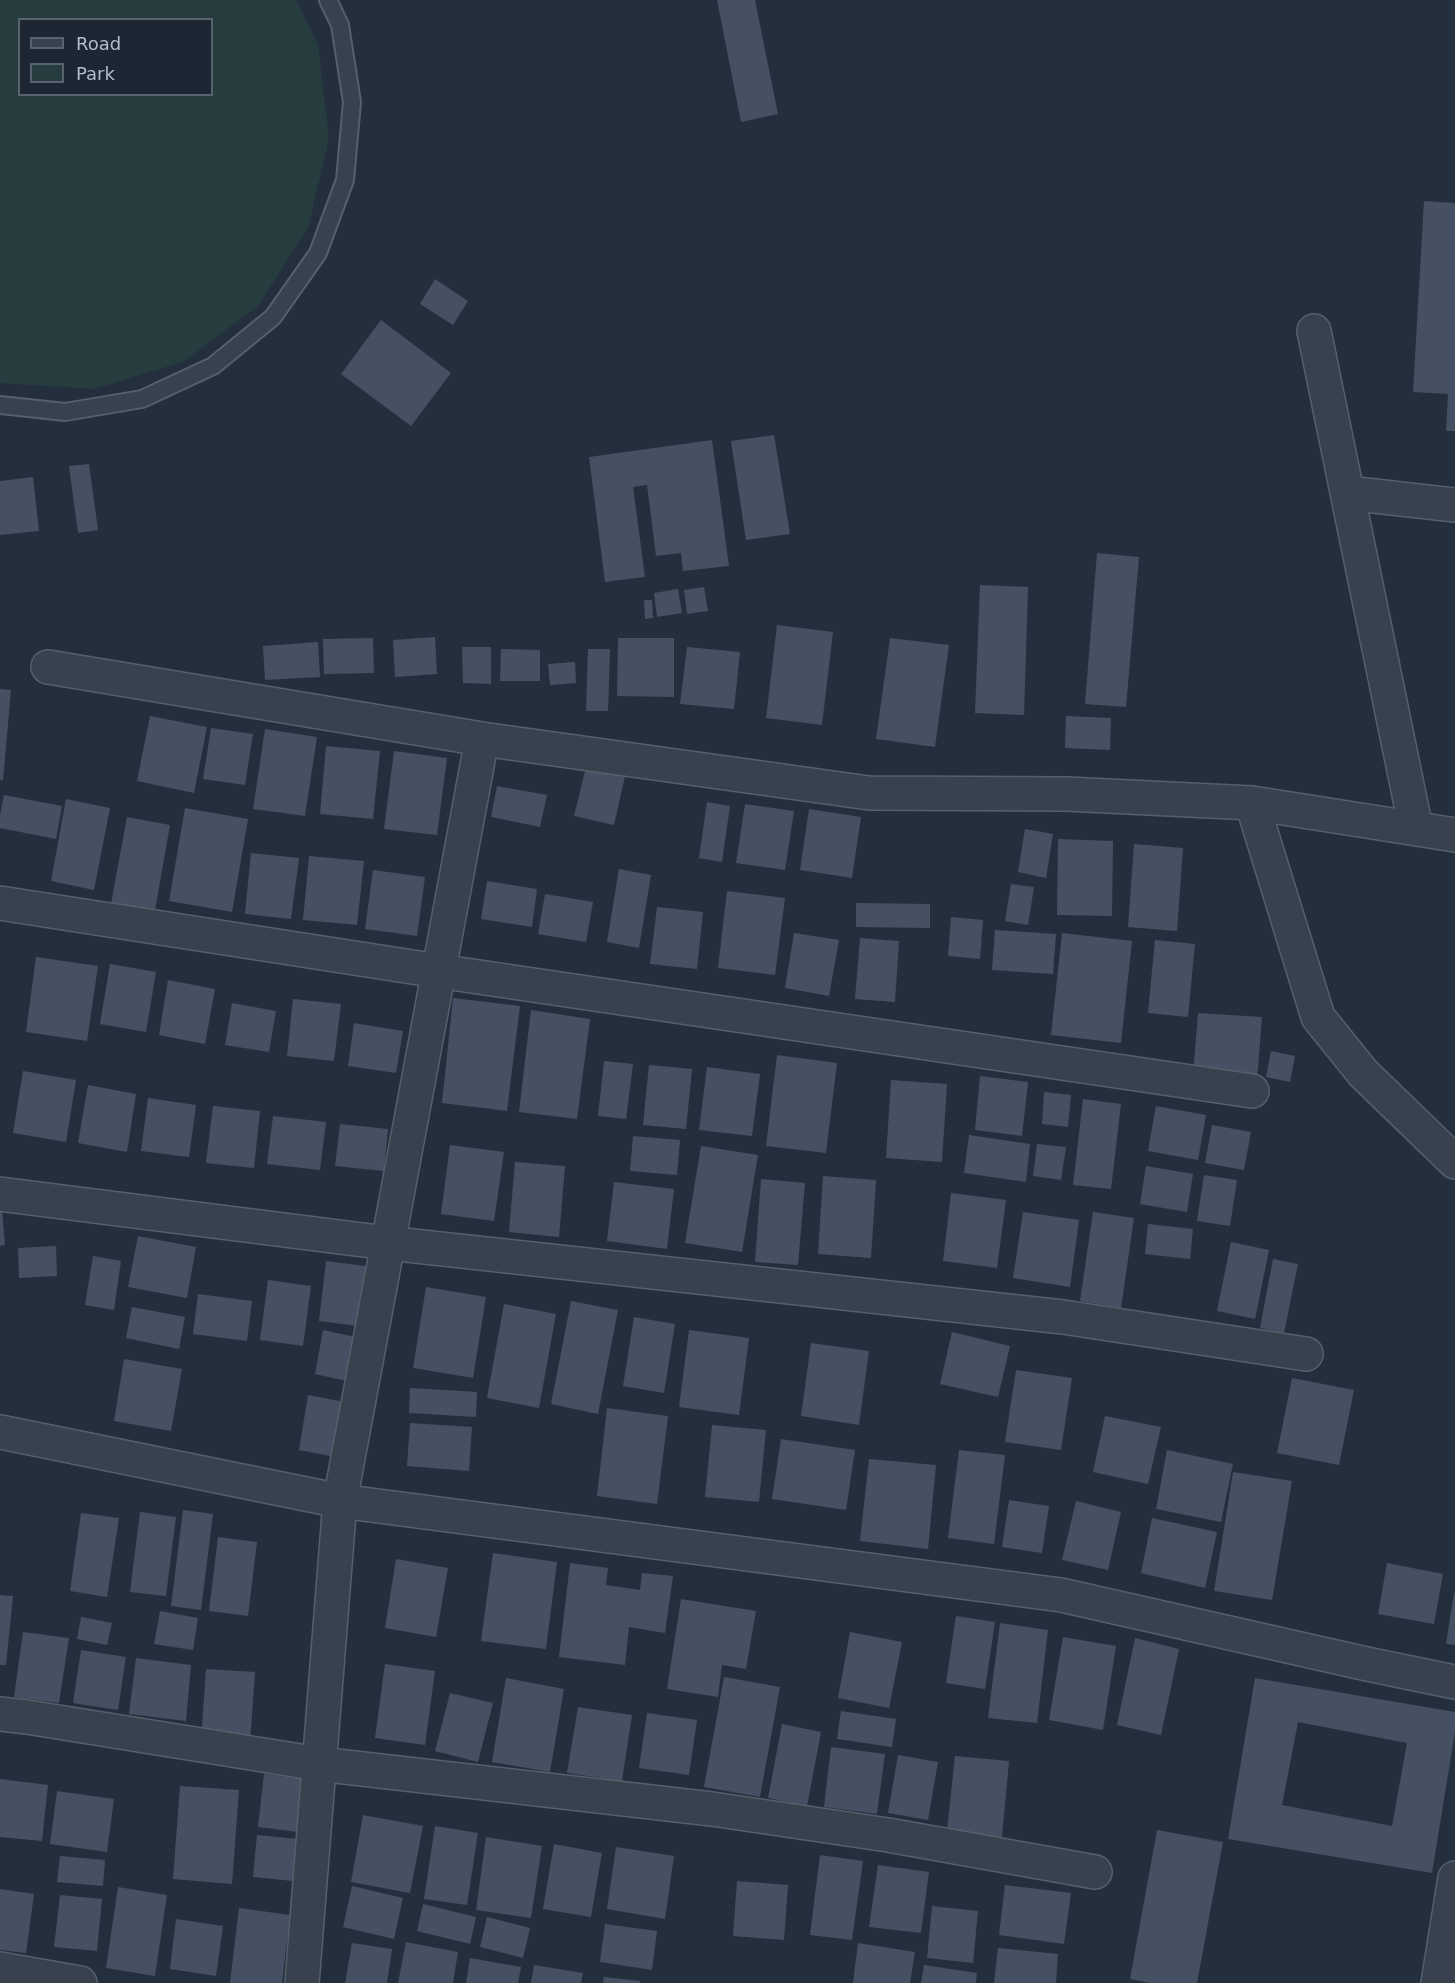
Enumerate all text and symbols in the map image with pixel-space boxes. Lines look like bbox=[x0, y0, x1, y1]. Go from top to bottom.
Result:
legend bbox=[18, 18, 213, 96]
text: Road bbox=[76, 33, 121, 54]
text: Park bbox=[76, 63, 115, 84]

